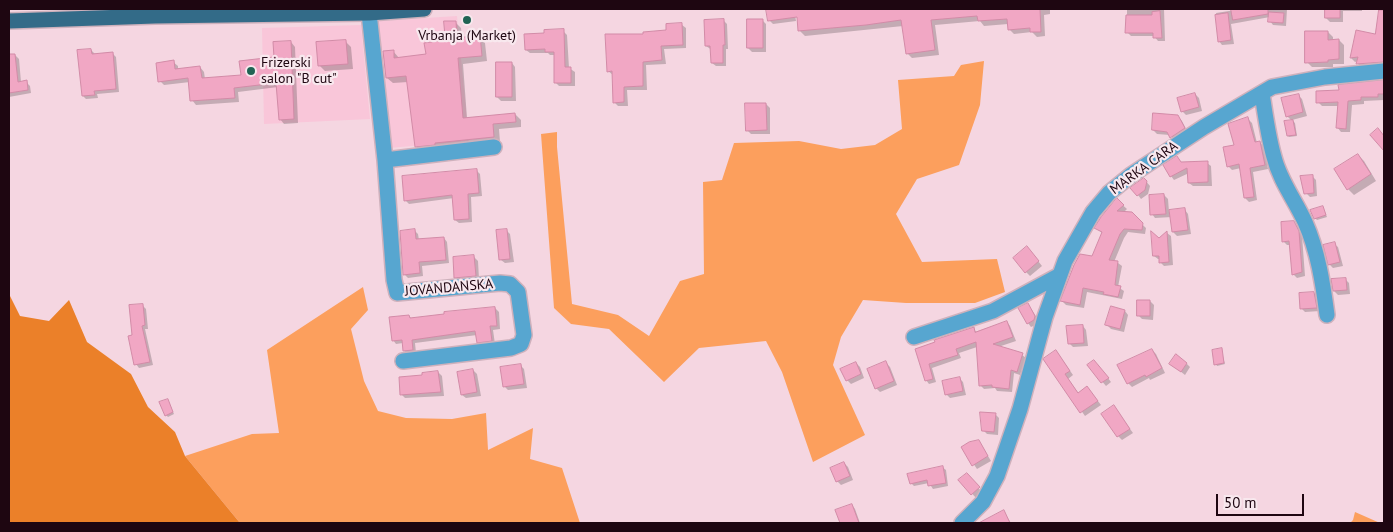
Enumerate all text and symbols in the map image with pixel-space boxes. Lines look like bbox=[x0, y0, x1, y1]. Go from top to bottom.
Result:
marker: Vrbanja (Market) bbox=[461, 14, 473, 26]
place label: Vrbanja (Market) bbox=[418, 28, 516, 44]
place label: Frizerski salon "B cut" bbox=[261, 55, 337, 88]
marker: Frizerski salon "B cut" bbox=[245, 65, 257, 77]
street label: MARKA CARA bbox=[1107, 138, 1181, 198]
street label: JOVANDANSKA bbox=[404, 276, 494, 300]
scale bar bbox=[1218, 484, 1306, 516]
text: 50 m bbox=[1224, 493, 1257, 512]

